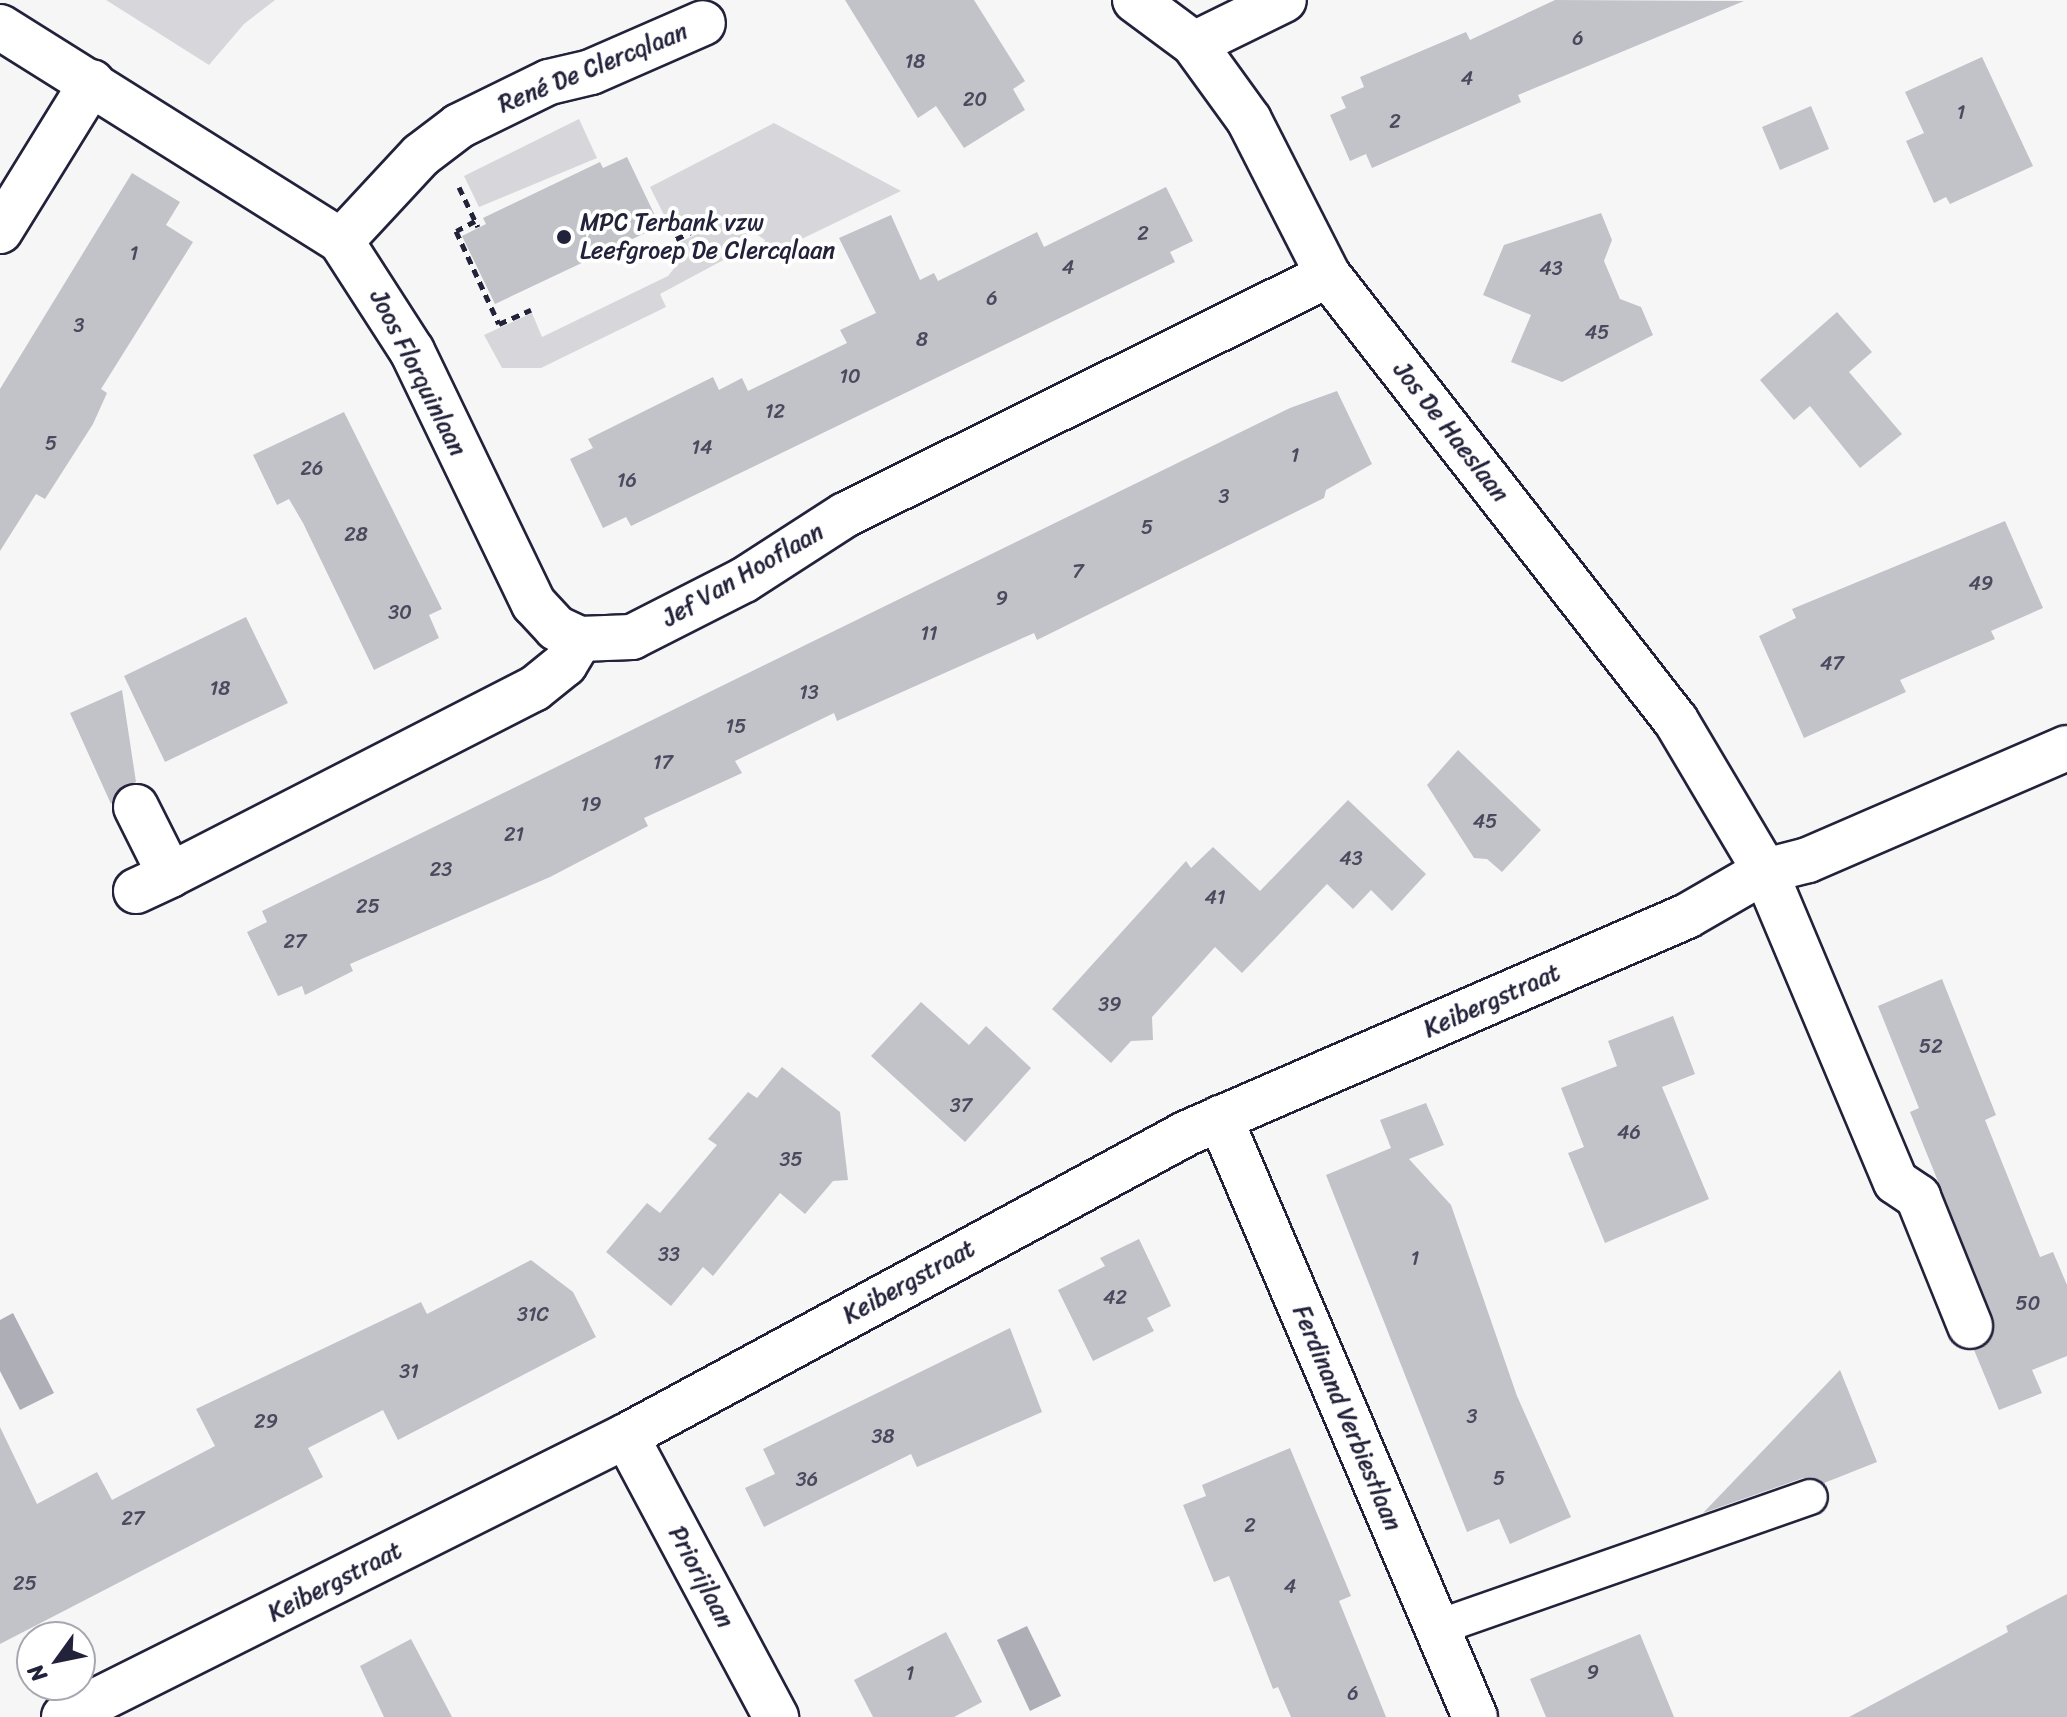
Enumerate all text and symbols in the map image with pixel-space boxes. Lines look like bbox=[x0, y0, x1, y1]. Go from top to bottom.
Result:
street label: René De Clercqlaan bbox=[494, 17, 692, 119]
house number: 6 bbox=[1572, 26, 1584, 50]
house number: 18 bbox=[905, 49, 925, 73]
house number: 4 bbox=[1461, 66, 1473, 90]
house number: 20 bbox=[963, 87, 987, 111]
house number: 1 bbox=[1957, 100, 1965, 124]
house number: 2 bbox=[1389, 109, 1401, 133]
place label: MPC Terbank vzw Leefgroep De Clercqlaan bbox=[580, 209, 836, 265]
house number: 2 bbox=[1137, 221, 1149, 245]
marker: MPC Terbank vzw Leefgroep De Clercqlaan bbox=[555, 228, 573, 246]
house number: 1 bbox=[130, 241, 138, 265]
house number: 4 bbox=[1062, 255, 1074, 279]
house number: 43 bbox=[1539, 256, 1563, 280]
street label: Joos Florquinlaan bbox=[364, 285, 472, 461]
house number: 6 bbox=[986, 286, 998, 310]
house number: 3 bbox=[74, 313, 84, 337]
house number: 45 bbox=[1585, 320, 1609, 344]
house number: 8 bbox=[916, 327, 928, 351]
street label: Jos De Haeslaan bbox=[1387, 356, 1515, 508]
house number: 10 bbox=[839, 364, 861, 388]
house number: 12 bbox=[765, 399, 785, 423]
house number: 5 bbox=[45, 431, 57, 455]
house number: 14 bbox=[691, 435, 713, 459]
house number: 1 bbox=[1291, 443, 1299, 467]
house number: 26 bbox=[301, 456, 323, 480]
house number: 16 bbox=[617, 468, 637, 492]
house number: 3 bbox=[1219, 484, 1229, 508]
house number: 5 bbox=[1141, 515, 1153, 539]
street label: Jef Van Hooflaan bbox=[658, 517, 828, 633]
house number: 28 bbox=[344, 522, 368, 546]
house number: 7 bbox=[1072, 559, 1084, 583]
house number: 49 bbox=[1969, 571, 1993, 595]
house number: 9 bbox=[996, 586, 1008, 610]
house number: 30 bbox=[388, 600, 412, 624]
house number: 11 bbox=[920, 621, 938, 645]
house number: 47 bbox=[1820, 651, 1844, 675]
house number: 18 bbox=[210, 676, 230, 700]
house number: 13 bbox=[799, 680, 819, 704]
house number: 15 bbox=[726, 714, 746, 738]
house number: 17 bbox=[653, 750, 673, 774]
house number: 19 bbox=[581, 792, 601, 816]
house number: 45 bbox=[1473, 809, 1497, 833]
house number: 21 bbox=[504, 822, 524, 846]
house number: 43 bbox=[1339, 846, 1363, 870]
house number: 23 bbox=[430, 857, 452, 881]
house number: 41 bbox=[1204, 885, 1226, 909]
house number: 25 bbox=[356, 894, 380, 918]
house number: 27 bbox=[284, 929, 306, 953]
street label: Keibergstraat bbox=[1419, 958, 1565, 1044]
house number: 39 bbox=[1098, 992, 1122, 1016]
house number: 52 bbox=[1919, 1034, 1943, 1058]
house number: 37 bbox=[950, 1093, 972, 1117]
house number: 46 bbox=[1617, 1120, 1641, 1144]
house number: 35 bbox=[779, 1147, 803, 1171]
street label: Keibergstraat bbox=[838, 1234, 980, 1330]
house number: 33 bbox=[658, 1242, 680, 1266]
house number: 1 bbox=[1411, 1246, 1419, 1270]
house number: 42 bbox=[1103, 1285, 1127, 1309]
house number: 50 bbox=[2016, 1291, 2040, 1315]
street label: Ferdinand Verbiestlaan bbox=[1287, 1301, 1407, 1535]
house number: 31C bbox=[517, 1302, 549, 1326]
house number: 31 bbox=[399, 1359, 419, 1383]
house number: 3 bbox=[1467, 1404, 1477, 1428]
house number: 29 bbox=[254, 1409, 278, 1433]
house number: 38 bbox=[871, 1424, 895, 1448]
house number: 5 bbox=[1493, 1466, 1505, 1490]
house number: 36 bbox=[796, 1467, 818, 1491]
house number: 27 bbox=[122, 1506, 144, 1530]
house number: 2 bbox=[1244, 1513, 1256, 1537]
street label: Priorijlaan bbox=[662, 1521, 740, 1633]
street label: Keibergstraat bbox=[263, 1536, 407, 1628]
house number: 25 bbox=[13, 1571, 37, 1595]
house number: 4 bbox=[1284, 1574, 1296, 1598]
north arrow bbox=[16, 1621, 96, 1701]
text: N bbox=[17, 1656, 58, 1690]
house number: 9 bbox=[1587, 1660, 1599, 1684]
house number: 1 bbox=[906, 1661, 914, 1685]
house number: 6 bbox=[1347, 1681, 1359, 1705]

